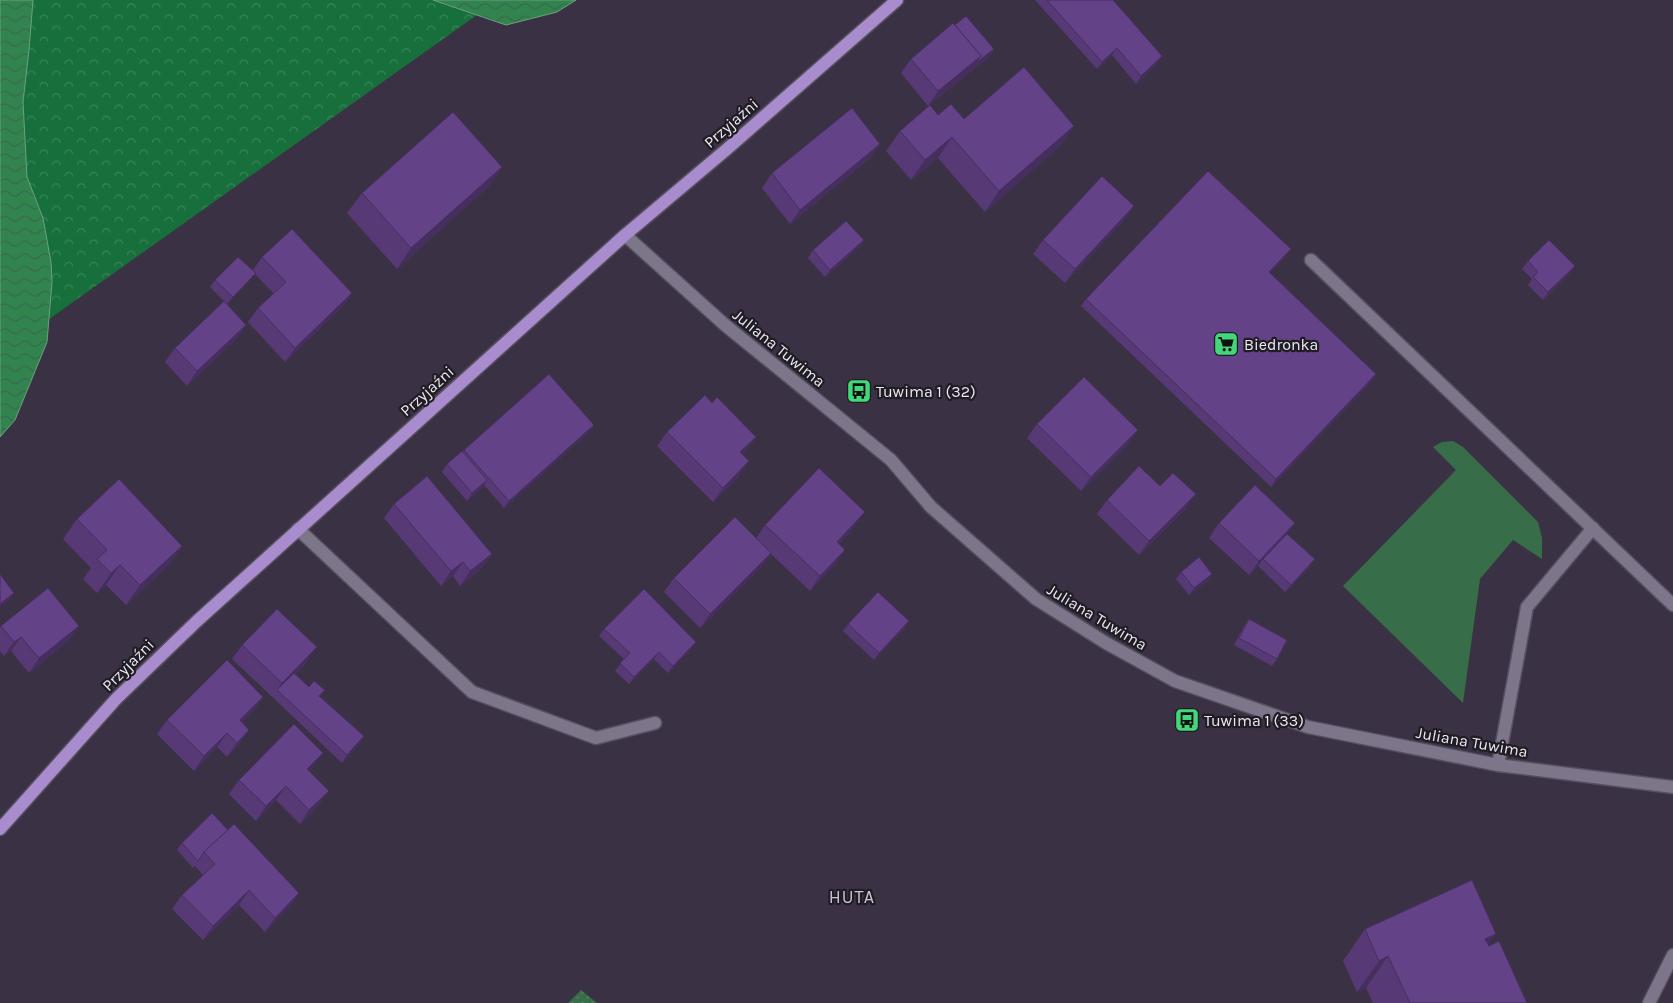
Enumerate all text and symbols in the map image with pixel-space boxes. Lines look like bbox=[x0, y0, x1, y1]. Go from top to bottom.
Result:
street label: Przyjaźni bbox=[700, 94, 762, 152]
street label: Juliana Tuwima bbox=[729, 305, 829, 391]
supermarket icon: Biedronka bbox=[1213, 331, 1239, 357]
place label: Biedronka bbox=[1244, 335, 1318, 354]
street label: Przyjaźni bbox=[396, 362, 458, 420]
bus stop icon: Tuwima 1 (32) bbox=[846, 378, 872, 404]
place label: Tuwima 1 (32) bbox=[876, 382, 976, 401]
street label: Juliana Tuwima bbox=[1044, 580, 1150, 654]
street label: Przyjaźni bbox=[98, 635, 158, 695]
bus stop icon: Tuwima 1 (33) bbox=[1174, 707, 1200, 733]
place label: Tuwima 1 (33) bbox=[1204, 711, 1304, 730]
street label: Juliana Tuwima bbox=[1415, 723, 1529, 761]
district label: HUTA bbox=[829, 886, 875, 908]

